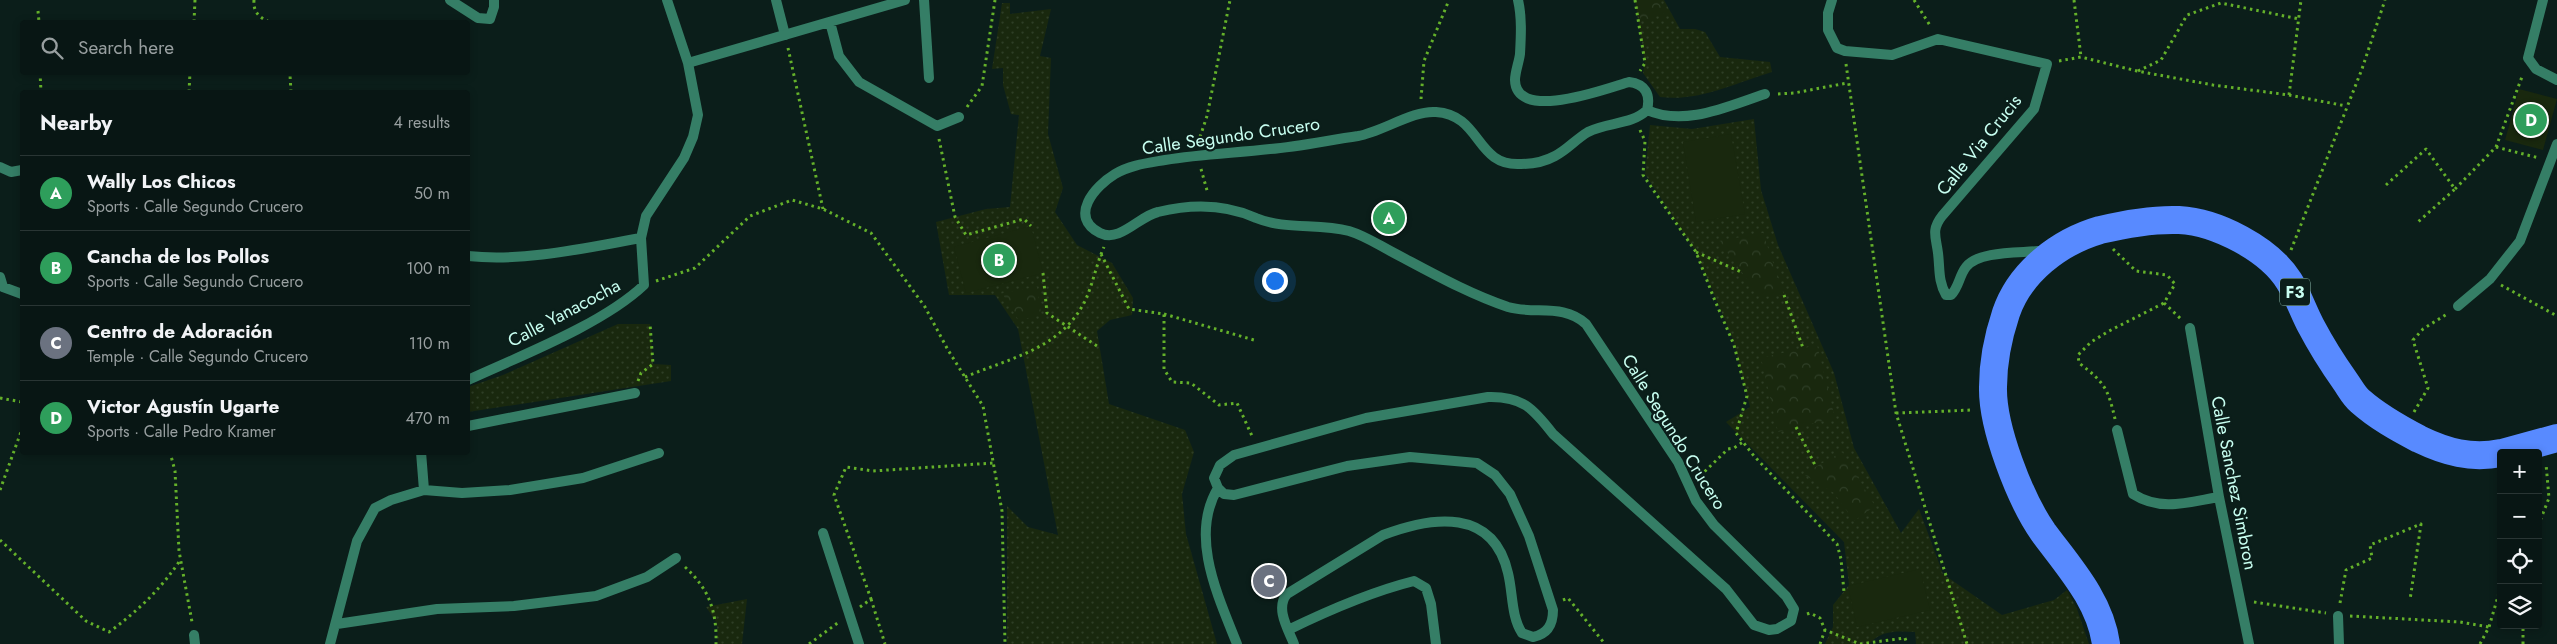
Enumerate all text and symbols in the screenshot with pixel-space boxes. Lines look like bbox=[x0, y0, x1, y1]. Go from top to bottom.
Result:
search box bbox=[20, 20, 470, 75]
icon: search bbox=[38, 34, 66, 62]
text: Search here bbox=[78, 34, 174, 61]
street label: Calle Via Crucis bbox=[1930, 89, 2028, 201]
pin: D bbox=[2515, 101, 2547, 139]
text: Nearby bbox=[40, 108, 112, 138]
text: 4 results bbox=[394, 111, 450, 134]
street label: Calle Segundo Crucero bbox=[1140, 111, 1322, 161]
text: Wally Los Chicos bbox=[87, 168, 236, 195]
text: A bbox=[50, 182, 62, 205]
text: 50 m bbox=[414, 182, 450, 205]
text: Sports · Calle Segundo Crucero bbox=[87, 195, 303, 218]
pin: A bbox=[1373, 199, 1405, 237]
pin: B bbox=[983, 241, 1015, 279]
text: Cancha de los Pollos bbox=[87, 243, 269, 270]
text: B bbox=[51, 257, 61, 280]
text: 100 m bbox=[406, 257, 450, 280]
your location bbox=[1262, 268, 1288, 294]
text: Sports · Calle Segundo Crucero bbox=[87, 270, 303, 293]
street label: Calle Yanacocha bbox=[503, 272, 625, 354]
road number: F3 bbox=[2280, 278, 2310, 306]
text: Centro de Adoración bbox=[87, 318, 273, 345]
text: C bbox=[50, 332, 62, 355]
text: 110 m bbox=[409, 332, 450, 355]
text: Temple · Calle Segundo Crucero bbox=[87, 345, 308, 368]
street label: Calle Segundo Crucero bbox=[1615, 349, 1733, 515]
text: Victor Agustín Ugarte bbox=[87, 393, 279, 420]
street label: Calle Sanchez Simbron bbox=[2204, 394, 2264, 572]
text: D bbox=[50, 407, 62, 430]
text: 470 m bbox=[405, 407, 450, 430]
text: Sports · Calle Pedro Kramer bbox=[87, 420, 276, 443]
map controls bbox=[2497, 449, 2542, 629]
button: + bbox=[2497, 449, 2542, 494]
button: − bbox=[2497, 494, 2542, 539]
button: locate bbox=[2497, 539, 2542, 584]
pin: C bbox=[1253, 562, 1285, 600]
button: layers bbox=[2497, 584, 2542, 629]

